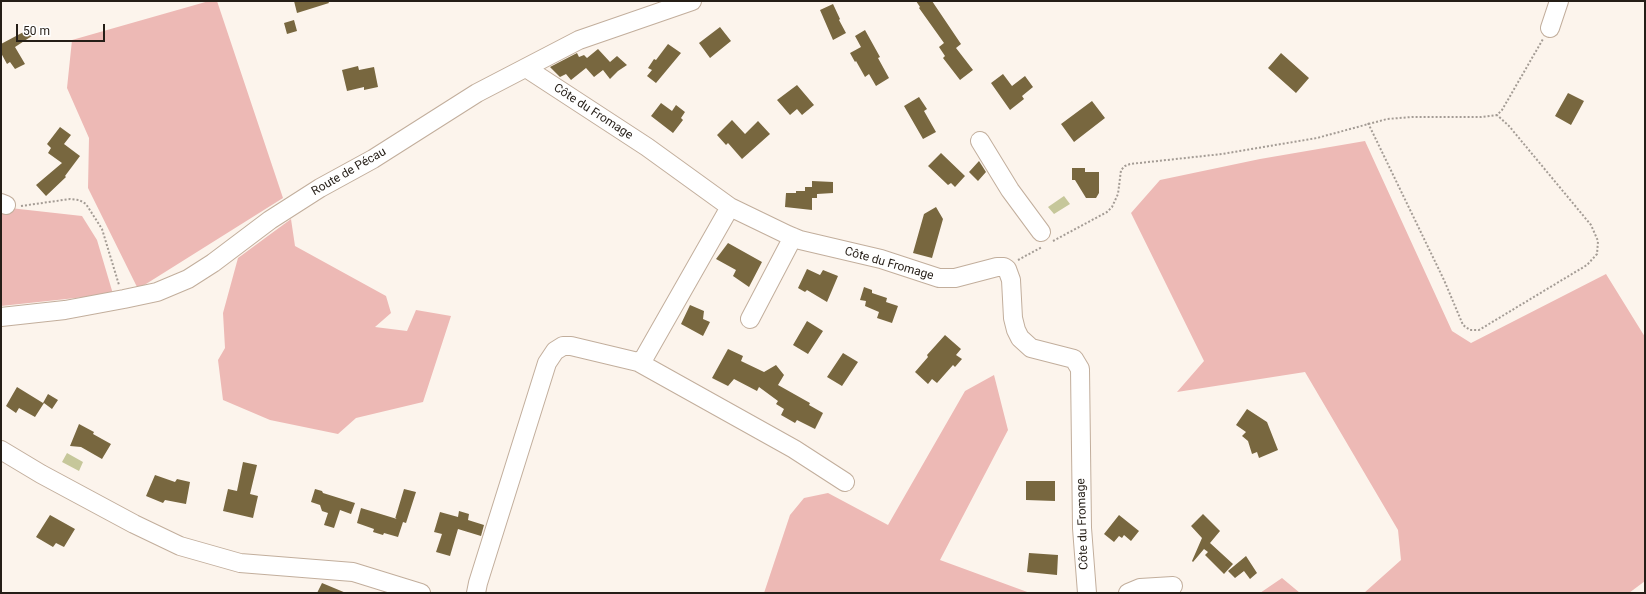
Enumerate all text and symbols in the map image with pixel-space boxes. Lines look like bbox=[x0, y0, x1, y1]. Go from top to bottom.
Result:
scale bar bbox=[18, 16, 107, 42]
text: 50 m bbox=[23, 24, 50, 38]
street label: Côte du Fromage bbox=[551, 81, 635, 143]
street label: Route de Pécau bbox=[309, 145, 389, 199]
street label: Côte du Fromage bbox=[843, 244, 935, 284]
street label: Côte du Fromage bbox=[1074, 478, 1092, 570]

